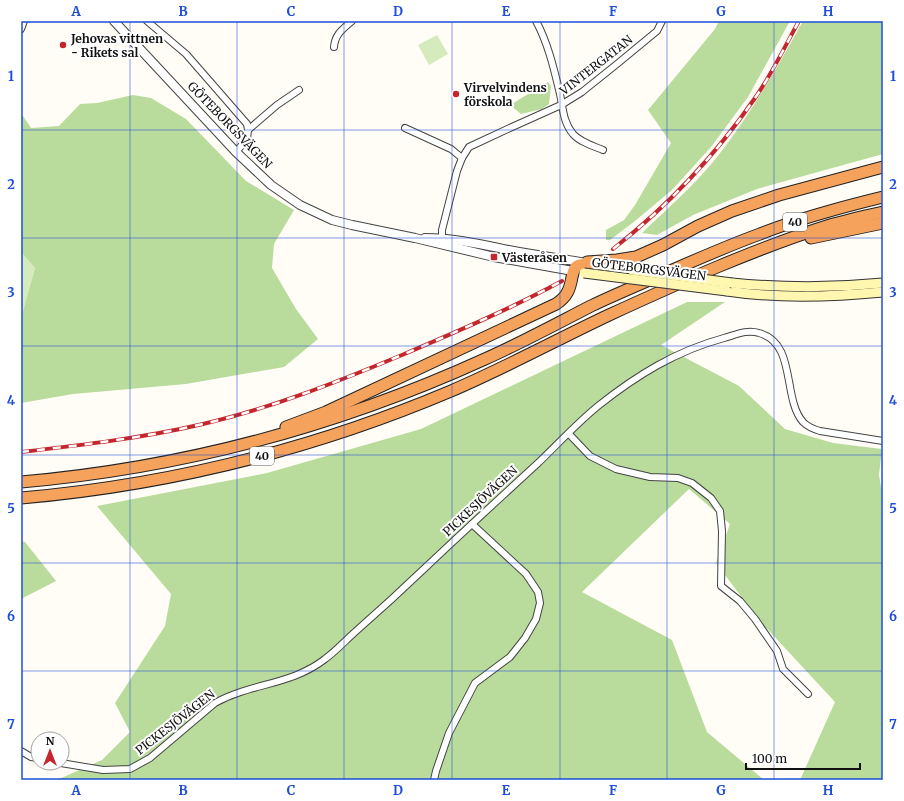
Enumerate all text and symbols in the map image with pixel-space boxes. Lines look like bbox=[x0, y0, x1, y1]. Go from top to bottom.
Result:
text: A bbox=[70, 3, 81, 20]
text: B bbox=[178, 3, 188, 20]
text: C bbox=[287, 3, 296, 20]
text: D bbox=[393, 3, 403, 20]
text: E bbox=[502, 3, 511, 20]
text: F bbox=[609, 3, 617, 20]
text: G bbox=[716, 3, 726, 20]
text: H bbox=[823, 3, 834, 20]
place label: Jehovas vittnen - Rikets sal bbox=[70, 31, 163, 60]
street label: VINTERGATAN bbox=[556, 31, 636, 99]
marker: Jehovas vittnen - Rikets sal bbox=[58, 40, 68, 50]
text: 1 bbox=[8, 68, 14, 85]
text: 1 bbox=[890, 68, 896, 85]
street label: GÖTEBORGSVÄGEN bbox=[185, 78, 276, 172]
place label: Virvelvindens förskola bbox=[463, 80, 547, 109]
marker: Virvelvindens förskola bbox=[451, 89, 461, 99]
text: 2 bbox=[7, 176, 15, 193]
text: 2 bbox=[889, 176, 897, 193]
road number: 40 bbox=[783, 213, 807, 231]
place label: Västeråsen bbox=[501, 250, 567, 265]
marker: Västeråsen bbox=[489, 252, 499, 262]
street label: GÖTEBORGSVÄGEN bbox=[591, 255, 708, 284]
text: 3 bbox=[7, 284, 15, 301]
text: 3 bbox=[889, 284, 897, 301]
text: 4 bbox=[7, 392, 16, 409]
text: 4 bbox=[889, 392, 898, 409]
road number: 40 bbox=[250, 447, 274, 465]
street label: PICKESJÖVÄGEN bbox=[440, 462, 521, 539]
text: 5 bbox=[7, 500, 15, 517]
text: 5 bbox=[889, 500, 897, 517]
text: 6 bbox=[7, 608, 15, 625]
text: 6 bbox=[889, 608, 897, 625]
street label: PICKESJÖVÄGEN bbox=[132, 686, 218, 758]
text: 7 bbox=[7, 716, 15, 733]
text: 7 bbox=[889, 716, 897, 733]
north arrow bbox=[30, 731, 70, 771]
text: N bbox=[46, 734, 55, 748]
scale bar bbox=[746, 745, 860, 771]
text: 100 m bbox=[752, 751, 787, 766]
text: A bbox=[70, 782, 81, 799]
text: B bbox=[178, 782, 188, 799]
text: C bbox=[287, 782, 296, 799]
text: D bbox=[393, 782, 403, 799]
text: E bbox=[502, 782, 511, 799]
text: F bbox=[609, 782, 617, 799]
text: G bbox=[716, 782, 726, 799]
text: H bbox=[823, 782, 834, 799]

